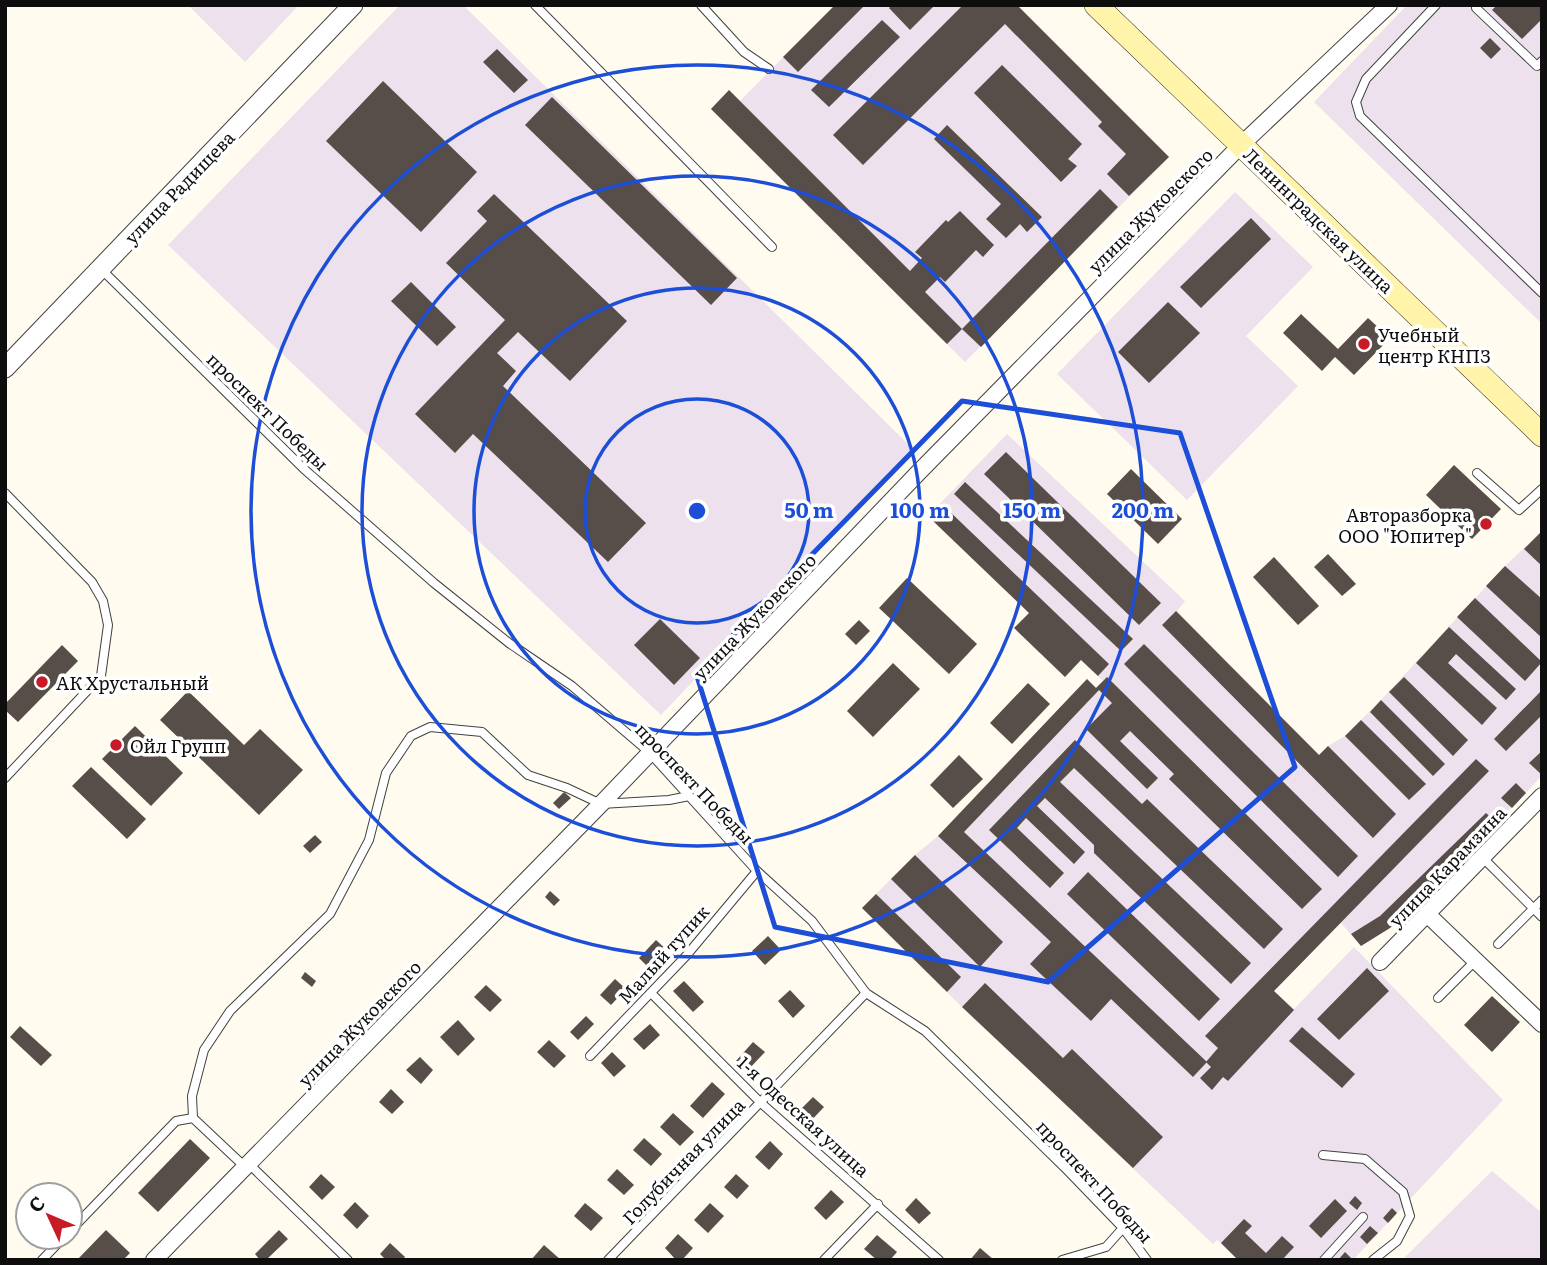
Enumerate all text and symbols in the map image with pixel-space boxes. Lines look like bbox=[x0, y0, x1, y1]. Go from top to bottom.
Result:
street label: улица Радищева bbox=[118, 124, 241, 250]
street label: улица Жуковского bbox=[1081, 141, 1219, 279]
street label: Ленинградская улица bbox=[1238, 141, 1400, 299]
place label: Учебный центр КНПЗ bbox=[1378, 321, 1491, 369]
marker: Учебный центр КНПЗ bbox=[1356, 336, 1372, 352]
street label: проспект Победы bbox=[201, 346, 335, 476]
text: 50 m bbox=[784, 493, 834, 524]
text: 100 m bbox=[890, 493, 950, 524]
text: 150 m bbox=[1003, 493, 1061, 524]
text: 200 m bbox=[1112, 493, 1174, 524]
centre of rings bbox=[685, 499, 709, 523]
place label: Авторазборка ООО "Юпитер" bbox=[1338, 501, 1472, 549]
marker: Авторазборка ООО "Юпитер" bbox=[1478, 516, 1494, 532]
street label: улица Жуковского bbox=[686, 546, 822, 686]
place label: АК Хрустальный bbox=[56, 669, 209, 696]
marker: АК Хрустальный bbox=[34, 674, 50, 690]
street label: проспект Победы bbox=[630, 716, 760, 850]
place label: Ойл Групп bbox=[130, 732, 226, 759]
marker: Ойл Групп bbox=[108, 737, 124, 753]
street label: улица Карамзина bbox=[1382, 799, 1512, 933]
street label: Малый тупик bbox=[611, 898, 715, 1010]
street label: улица Жуковского bbox=[291, 953, 427, 1093]
street label: 1-я Одесская улица bbox=[732, 1049, 876, 1183]
street label: Голубичная улица bbox=[616, 1092, 751, 1230]
street label: проспект Победы bbox=[1031, 1113, 1159, 1249]
north arrow bbox=[14, 1181, 84, 1251]
text: С bbox=[21, 1189, 51, 1218]

